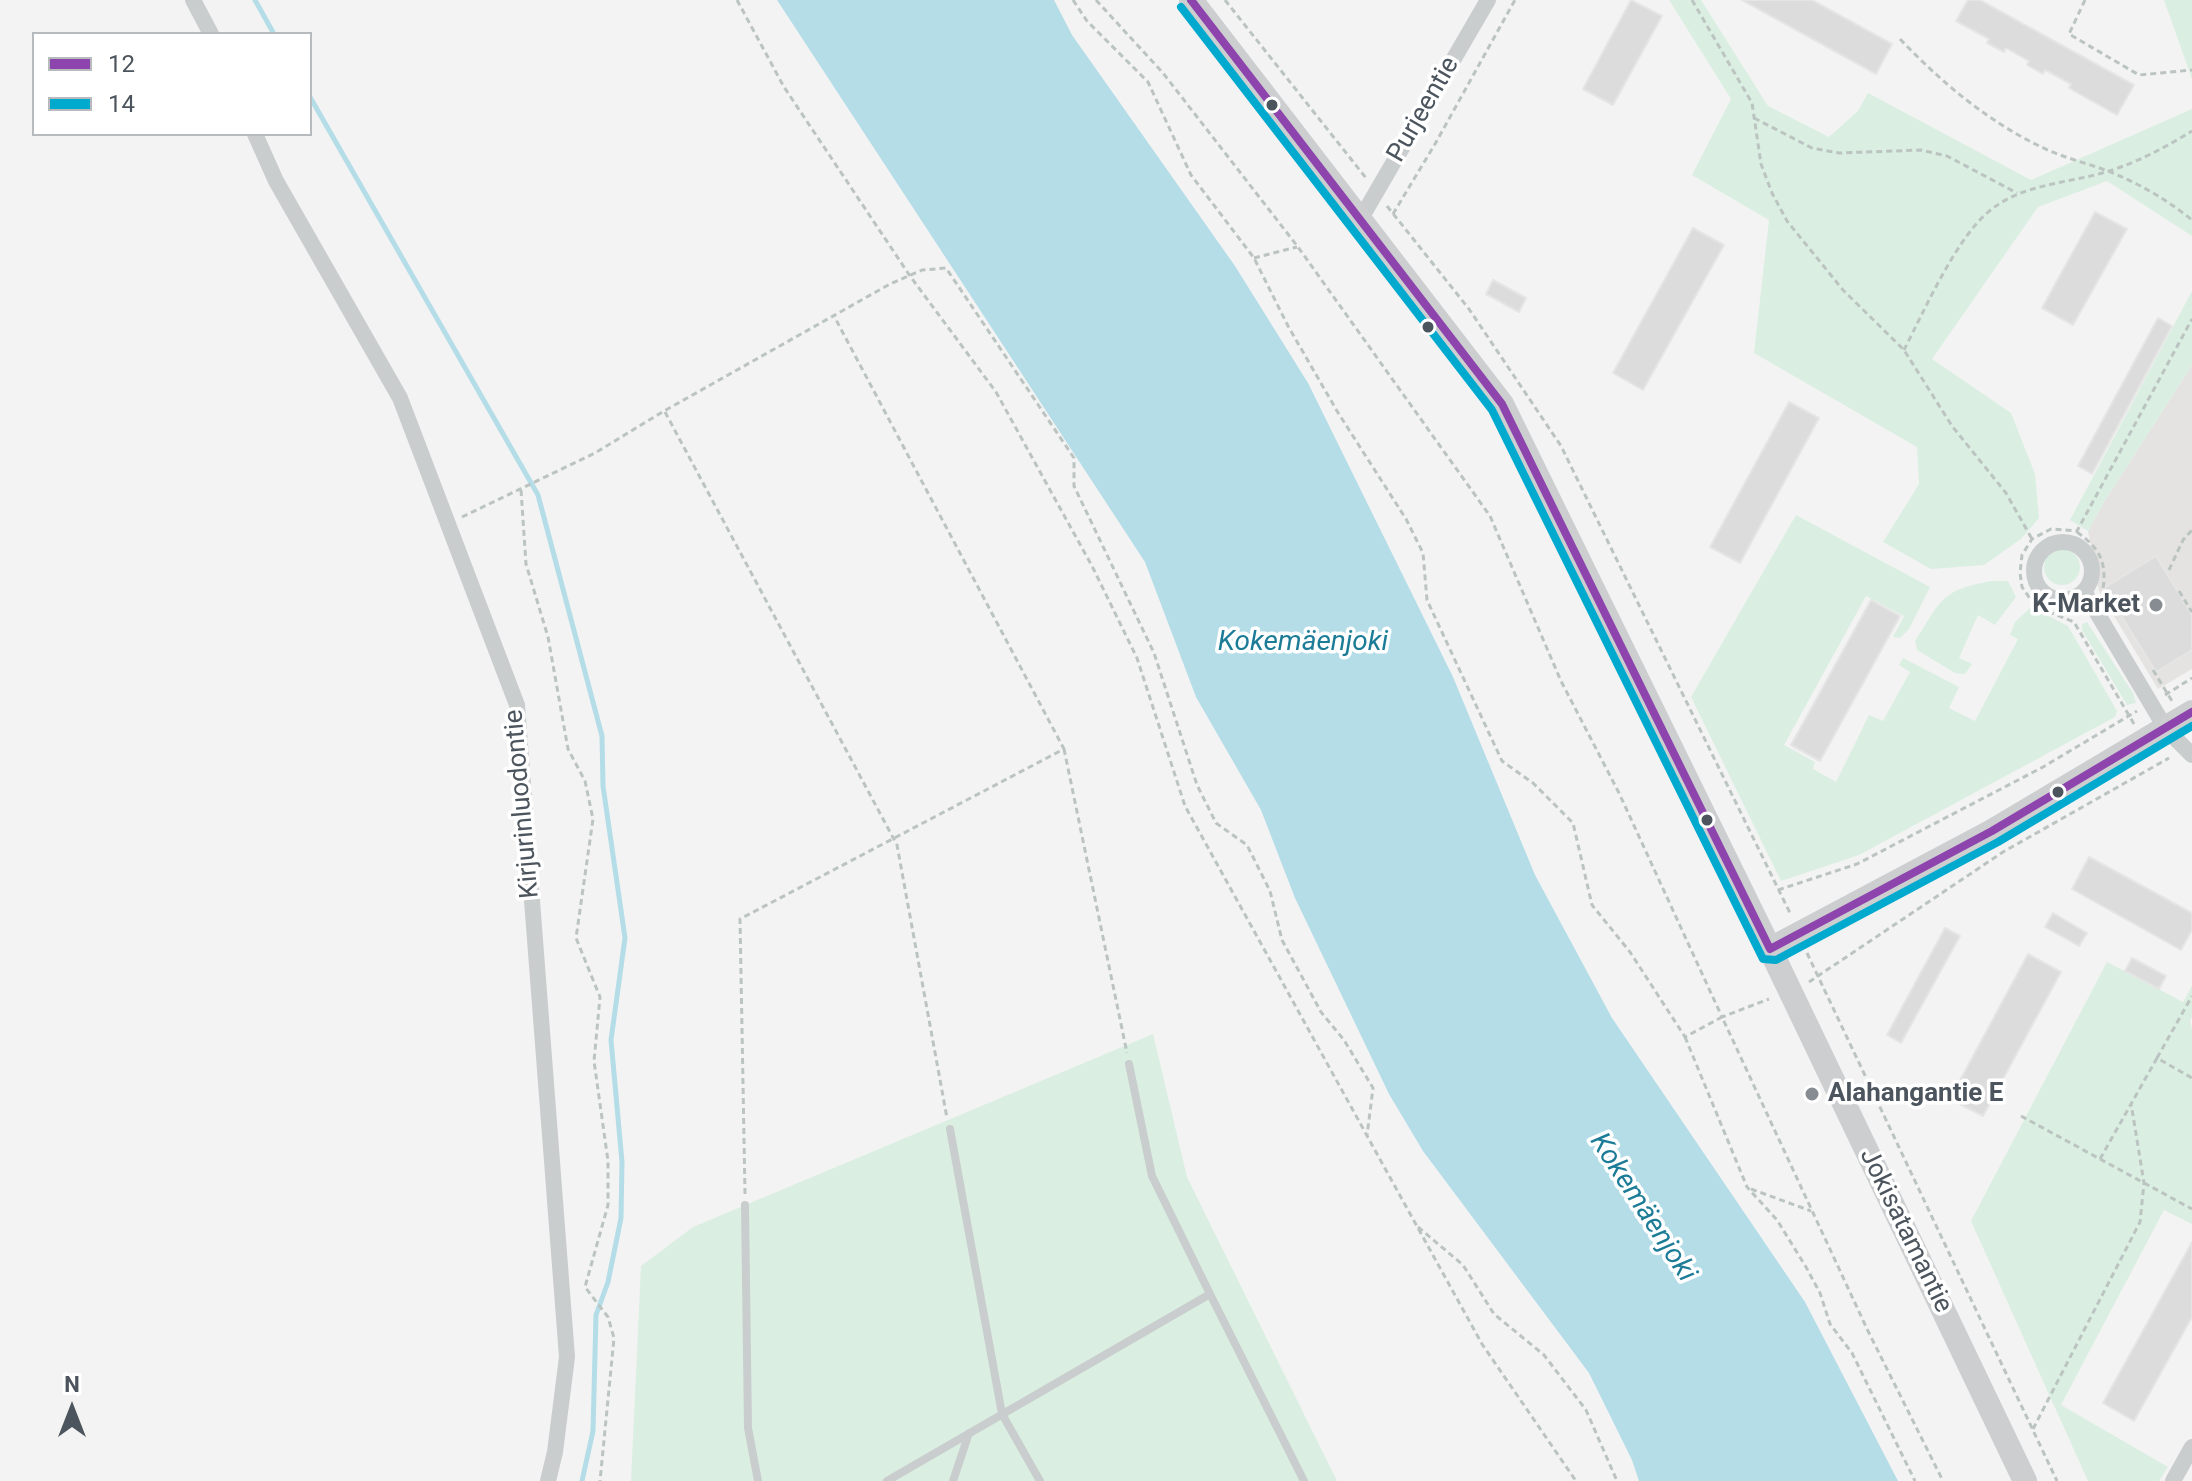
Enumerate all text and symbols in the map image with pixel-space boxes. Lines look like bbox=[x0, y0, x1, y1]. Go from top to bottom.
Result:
legend bbox=[32, 32, 312, 136]
text: 12 bbox=[108, 50, 135, 78]
street label: Purjeentie bbox=[1381, 52, 1467, 168]
text: 14 bbox=[108, 90, 135, 118]
unlabelled marker bbox=[1264, 97, 1280, 113]
unlabelled marker bbox=[1420, 319, 1436, 335]
place label: K-Market bbox=[2032, 589, 2140, 621]
marker: K-Market bbox=[2147, 596, 2165, 614]
water label: Kokemäenjoki bbox=[1218, 626, 1388, 660]
street label: Kirjurinluodontie bbox=[499, 708, 547, 900]
unlabelled marker bbox=[2050, 784, 2066, 800]
unlabelled marker bbox=[1699, 812, 1715, 828]
place label: Alahangantie E bbox=[1828, 1078, 2003, 1110]
marker: Alahangantie E bbox=[1803, 1085, 1821, 1103]
water label: Kokemäenjoki bbox=[1582, 1127, 1702, 1289]
street label: Jokisatamantie bbox=[1852, 1144, 1958, 1318]
north arrow bbox=[32, 1369, 112, 1449]
text: N bbox=[64, 1372, 80, 1397]

